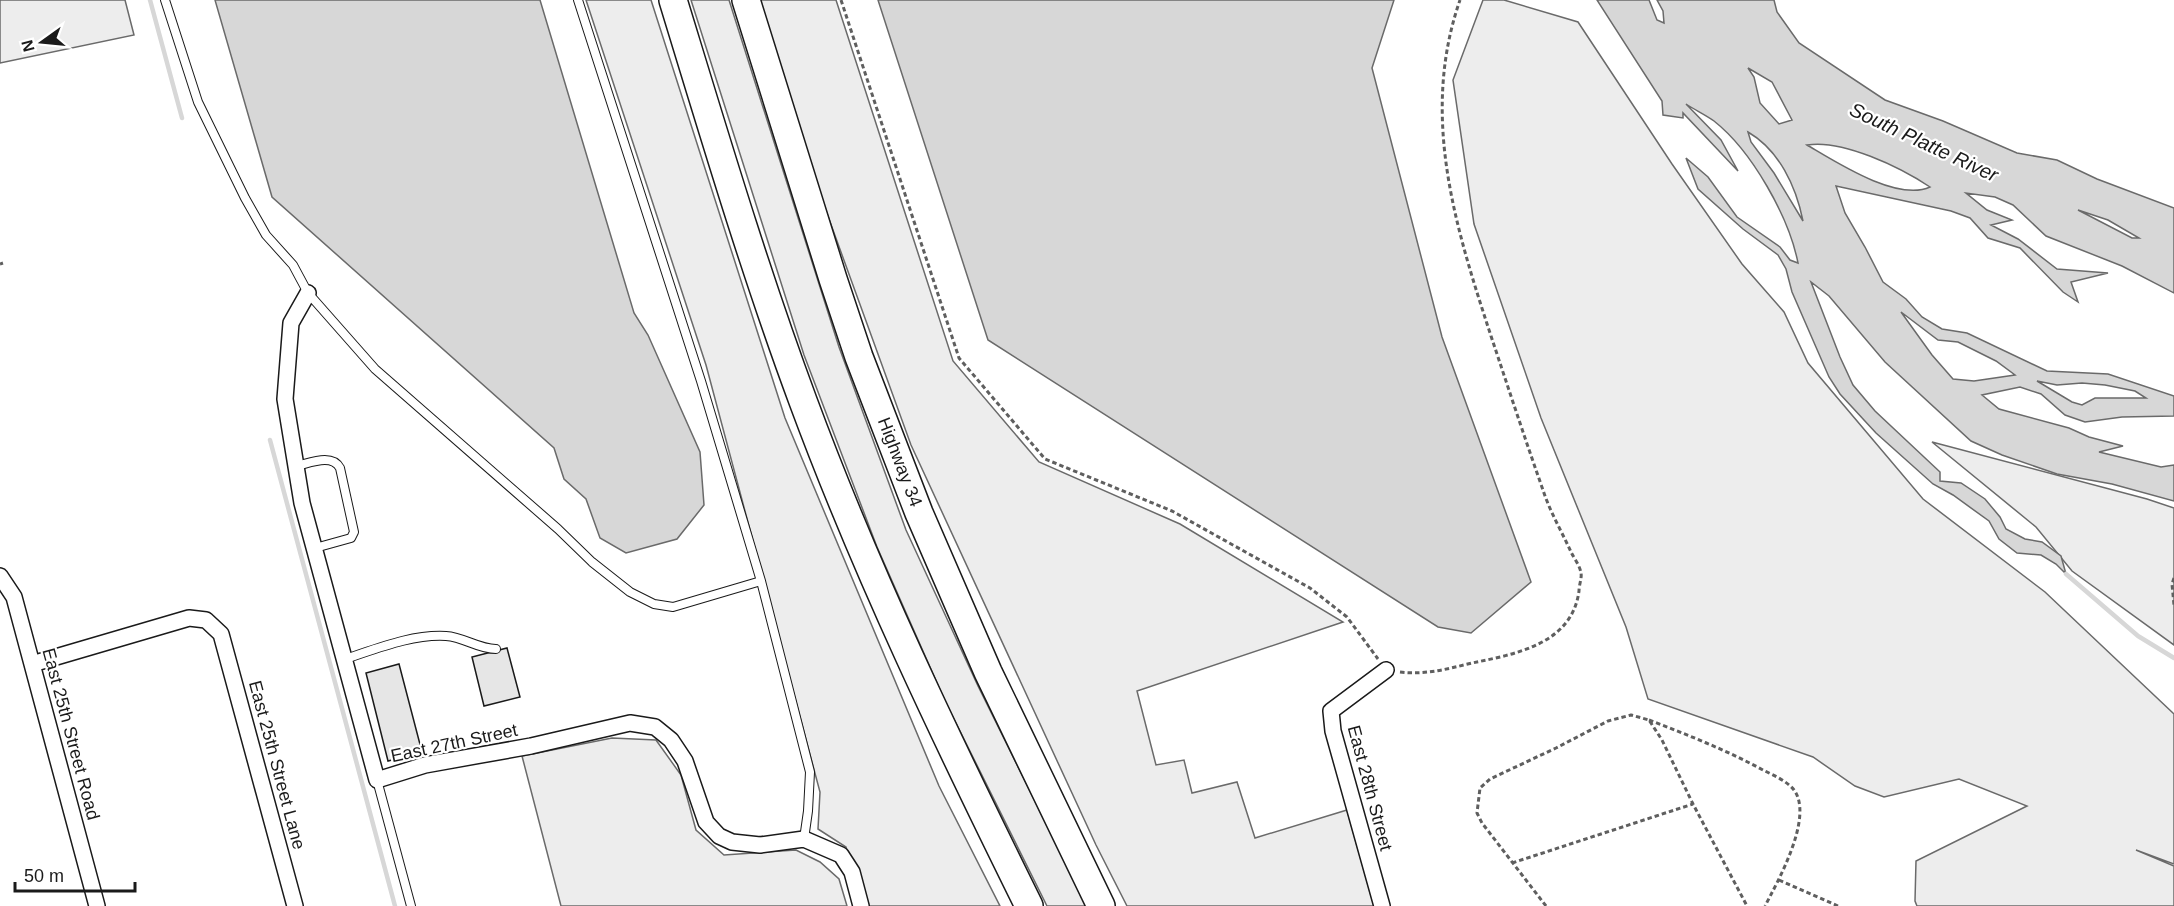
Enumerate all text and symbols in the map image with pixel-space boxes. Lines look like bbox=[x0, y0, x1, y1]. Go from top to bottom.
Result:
north arrow bbox=[12, 12, 72, 72]
text: N bbox=[18, 38, 38, 54]
water label: South Platte River bbox=[1846, 98, 2003, 187]
street label: Highway 34 bbox=[874, 415, 926, 509]
street label: East 25th Street Road bbox=[38, 646, 104, 822]
street label: East 25th Street Lane bbox=[245, 678, 309, 852]
street label: East 27th Street bbox=[389, 720, 519, 766]
street label: East 28th Street bbox=[1344, 723, 1396, 853]
scale bar bbox=[15, 855, 135, 893]
text: 50 m bbox=[24, 866, 64, 886]

